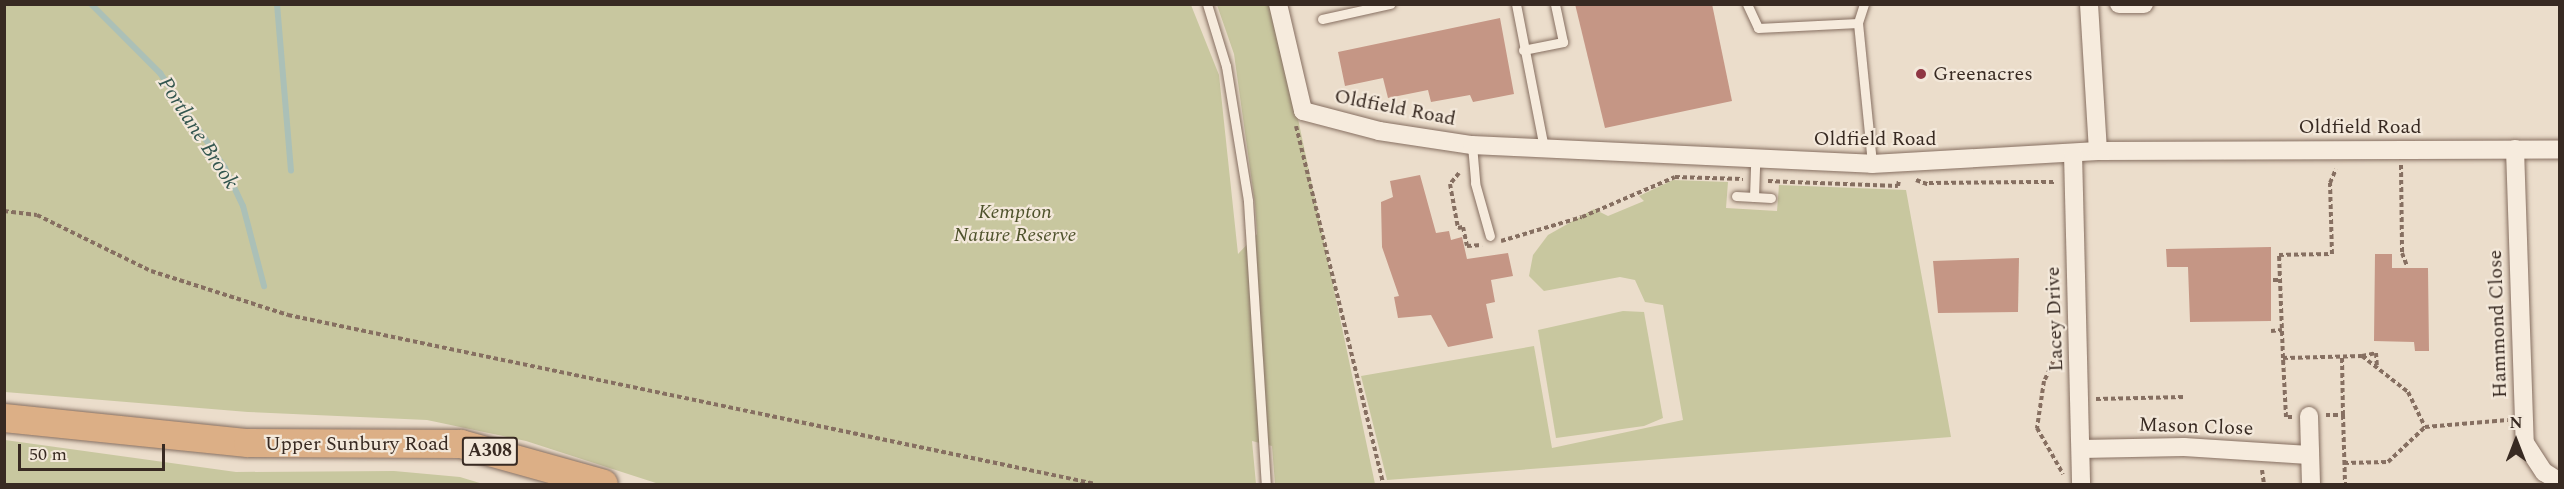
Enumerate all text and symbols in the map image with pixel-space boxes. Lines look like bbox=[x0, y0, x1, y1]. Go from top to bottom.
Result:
place label: Greenacres bbox=[1933, 62, 2033, 86]
marker: Greenacres bbox=[1914, 67, 1928, 81]
water label: Portlane Brook bbox=[152, 72, 244, 194]
street label: Oldfield Road bbox=[1332, 84, 1458, 132]
street label: Oldfield Road bbox=[2298, 115, 2422, 139]
street label: Oldfield Road bbox=[1813, 127, 1937, 151]
park label: Kempton Nature Reserve bbox=[954, 200, 1076, 247]
street label: Hammond Close bbox=[2483, 249, 2513, 399]
street label: Lacey Drive bbox=[2041, 266, 2069, 372]
north arrow bbox=[2486, 411, 2546, 471]
text: N bbox=[2509, 411, 2523, 435]
street label: Mason Close bbox=[2138, 413, 2254, 441]
scale bar bbox=[21, 432, 168, 470]
street label: Upper Sunbury Road bbox=[265, 432, 449, 456]
road number: A308 bbox=[462, 436, 518, 466]
text: 50 m bbox=[29, 441, 67, 468]

